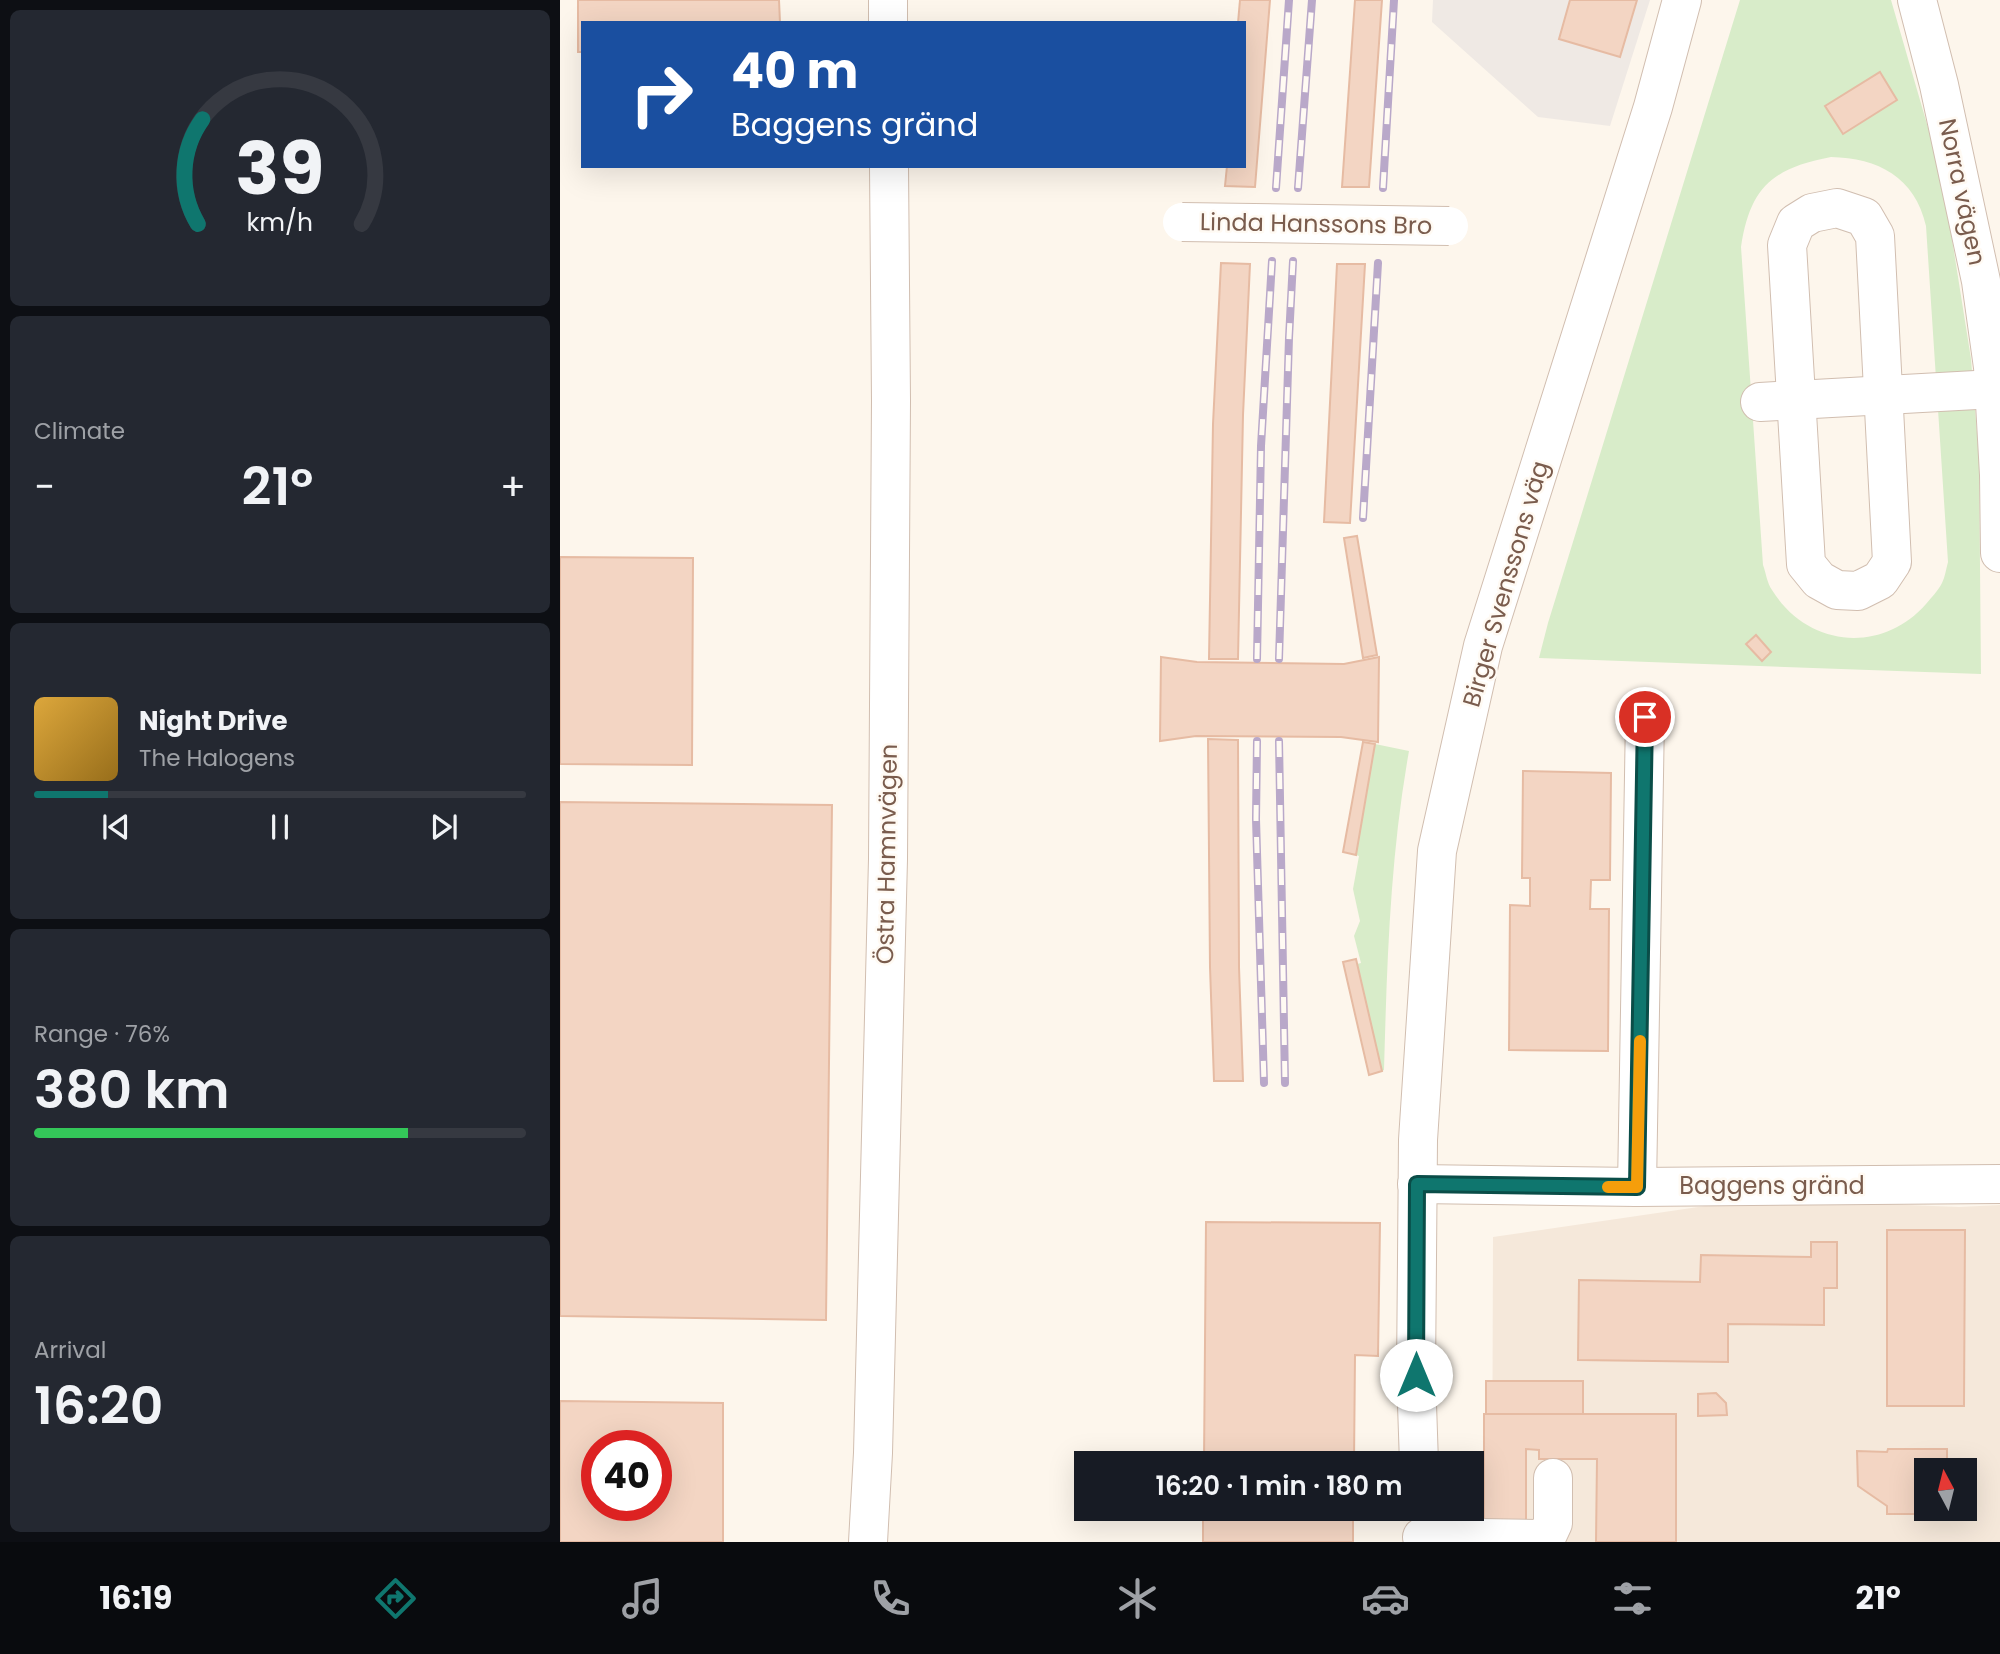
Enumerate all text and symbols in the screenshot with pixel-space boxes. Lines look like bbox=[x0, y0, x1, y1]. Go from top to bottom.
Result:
text: 40 m bbox=[731, 37, 858, 105]
icon: right bbox=[616, 49, 707, 140]
text: Baggens gränd bbox=[731, 102, 978, 147]
street label: Norra vägen bbox=[1931, 116, 1994, 268]
text: 39 bbox=[236, 119, 324, 220]
text: km/h bbox=[247, 205, 313, 240]
street label: Linda Hanssons Bro bbox=[1200, 205, 1432, 242]
text: Climate bbox=[34, 415, 125, 447]
text: 21° bbox=[242, 450, 313, 523]
street label: Birger Svenssons väg bbox=[1455, 457, 1556, 711]
text: − bbox=[34, 460, 55, 513]
text: + bbox=[500, 460, 526, 513]
pin bbox=[1615, 687, 1675, 747]
icon: arrive bbox=[1626, 698, 1664, 736]
text: Night Drive bbox=[139, 703, 287, 739]
text: The Halogens bbox=[139, 742, 295, 774]
street label: Östra Hamnvägen bbox=[868, 743, 905, 965]
icon: previous bbox=[97, 808, 135, 846]
icon: pause bbox=[261, 808, 299, 846]
icon: next bbox=[425, 808, 463, 846]
text: Range · 76% bbox=[34, 1018, 170, 1050]
text: 380 km bbox=[34, 1053, 229, 1126]
street label: Baggens gränd bbox=[1679, 1169, 1865, 1202]
text: Arrival bbox=[34, 1334, 106, 1366]
position arrow bbox=[1379, 1338, 1453, 1412]
text: 16:20 bbox=[34, 1369, 163, 1442]
speed limit sign: 40 bbox=[581, 1430, 672, 1521]
north arrow bbox=[1914, 1458, 1978, 1521]
map controls bbox=[1914, 1458, 1977, 1521]
text: 16:20 · 1 min · 180 m bbox=[1155, 1468, 1403, 1504]
icon: directions bbox=[371, 1574, 420, 1623]
icon: music bbox=[618, 1574, 667, 1623]
icon: phone bbox=[866, 1574, 915, 1623]
icon: climate bbox=[1113, 1574, 1162, 1623]
icon: car bbox=[1361, 1574, 1410, 1623]
icon: filters bbox=[1608, 1574, 1657, 1623]
text: 16:19 bbox=[99, 1575, 172, 1620]
text: 21° bbox=[1856, 1575, 1901, 1620]

